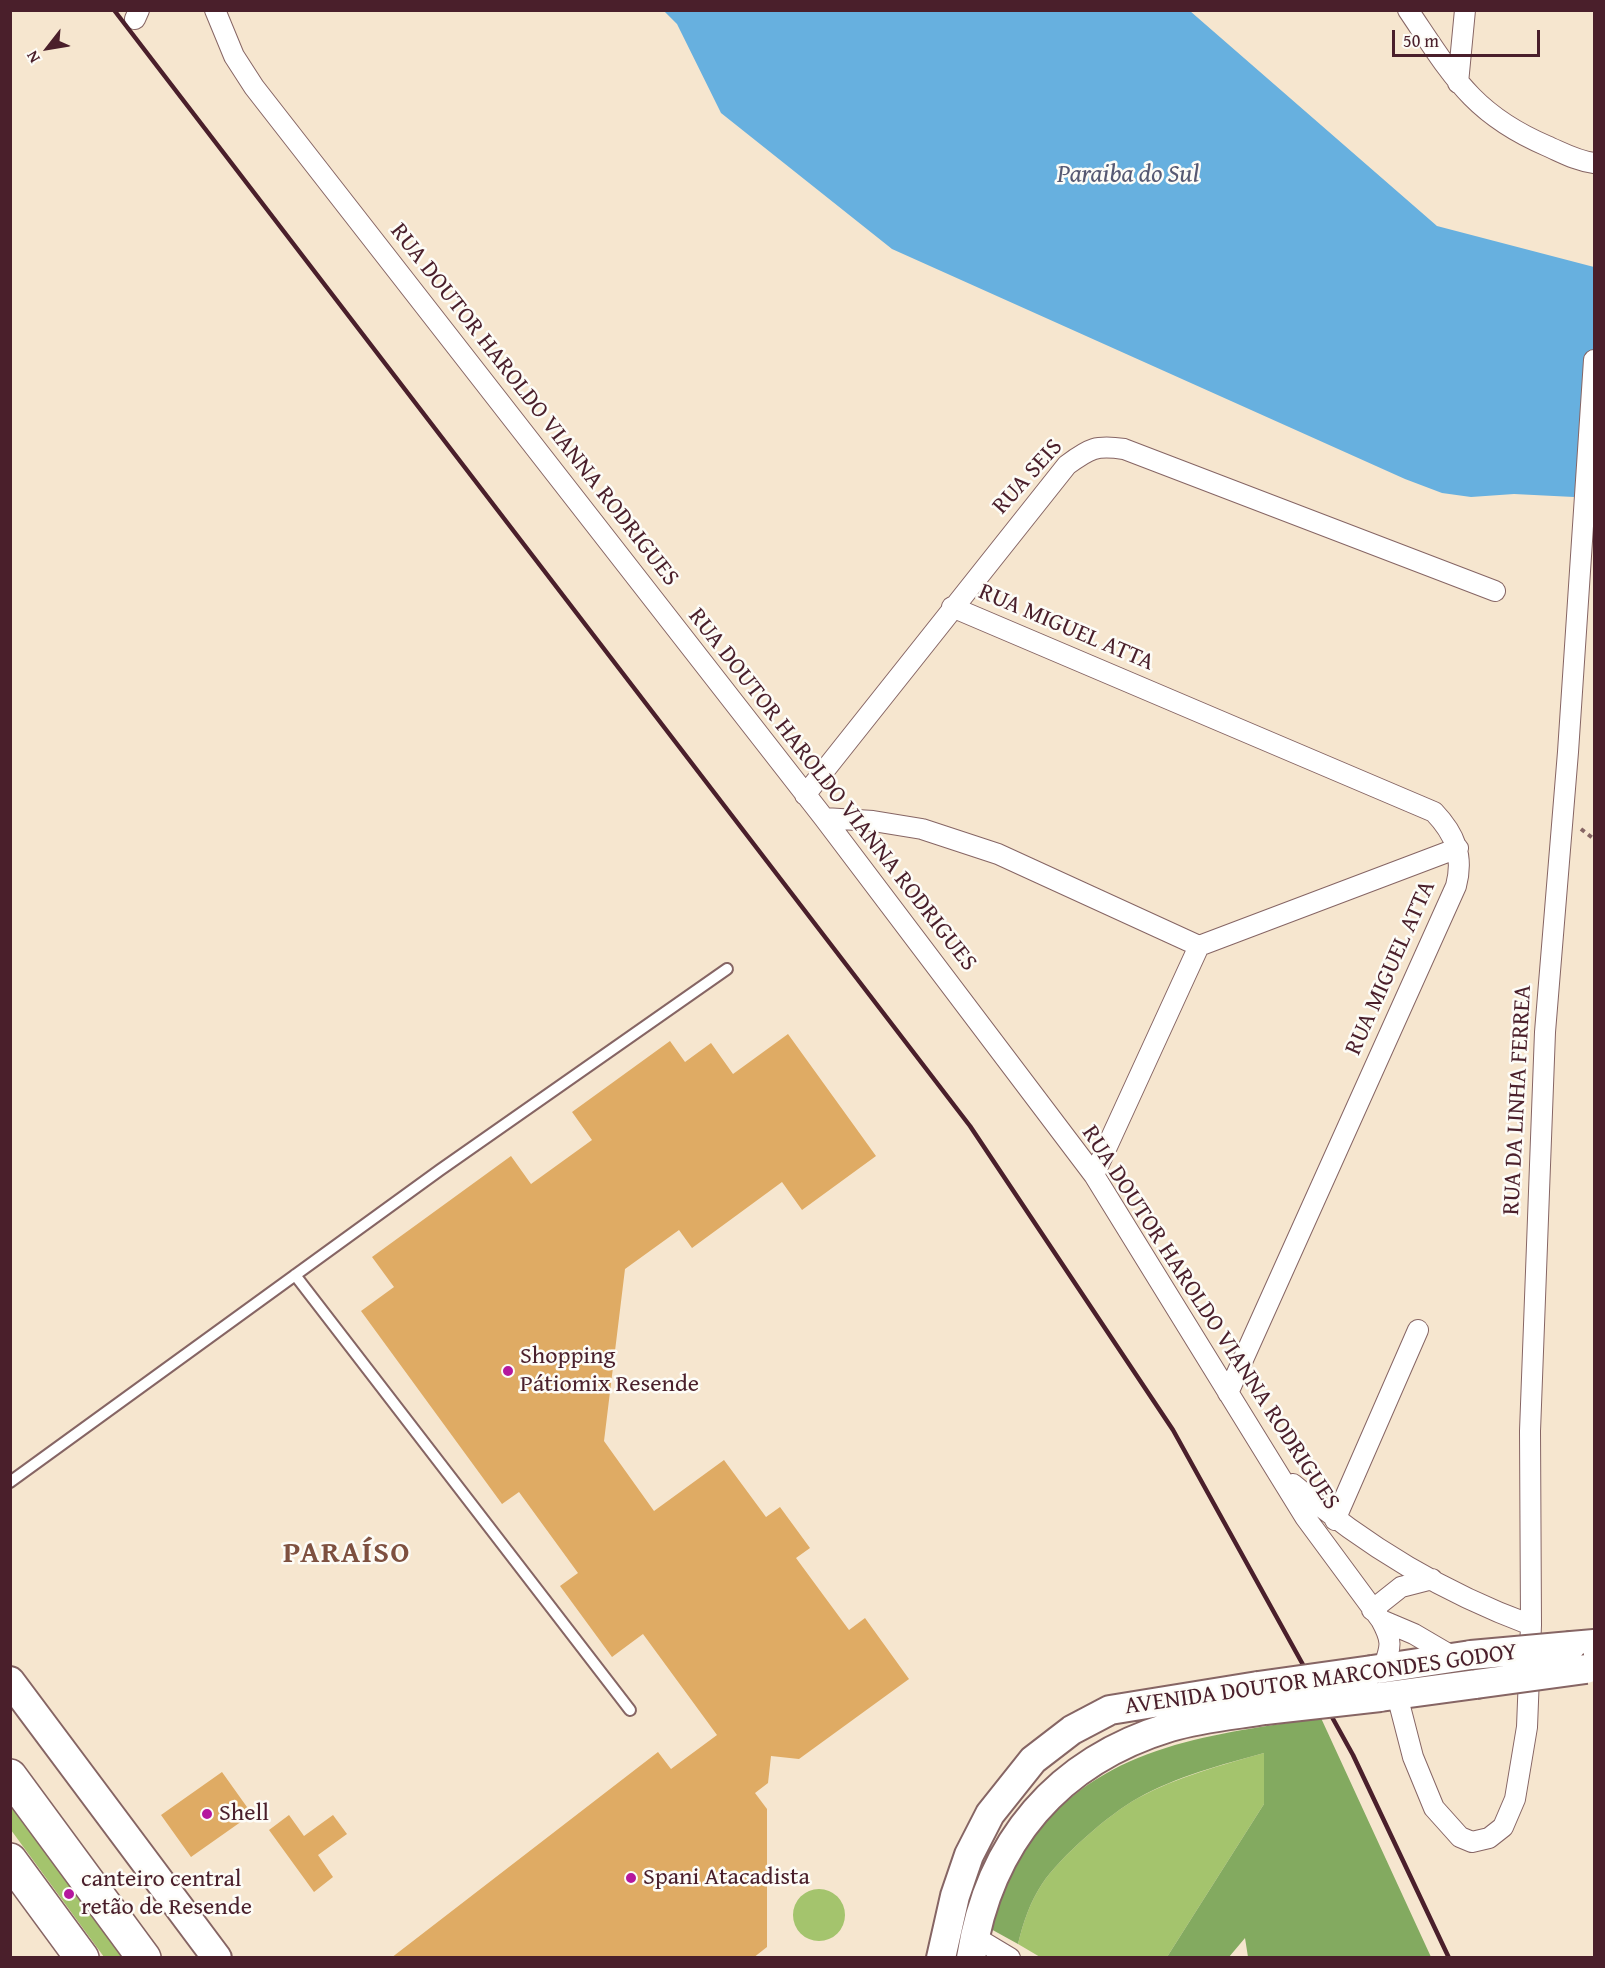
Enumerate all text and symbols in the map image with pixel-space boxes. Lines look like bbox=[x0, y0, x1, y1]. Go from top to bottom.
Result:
north arrow bbox=[18, 18, 78, 78]
scale bar bbox=[1395, 18, 1544, 56]
text: 50 m bbox=[1403, 27, 1439, 54]
text: N bbox=[20, 47, 46, 68]
water label: Paraiba do Sul bbox=[1057, 159, 1199, 191]
street label: RUA DOUTOR HAROLDO VIANNA RODRIGUES bbox=[383, 218, 685, 592]
street label: RUA SEIS bbox=[987, 433, 1069, 521]
street label: RUA MIGUEL ATTA bbox=[974, 578, 1158, 678]
street label: RUA DOUTOR HAROLDO VIANNA RODRIGUES bbox=[681, 603, 983, 977]
street label: RUA MIGUEL ATTA bbox=[1340, 876, 1442, 1060]
street label: RUA DA LINHA FERREA bbox=[1498, 984, 1538, 1216]
street label: RUA DOUTOR HAROLDO VIANNA RODRIGUES bbox=[1075, 1121, 1345, 1515]
place label: Shopping Pátiomix Resende bbox=[520, 1343, 699, 1399]
marker: Shopping Pátiomix Resende bbox=[501, 1364, 515, 1378]
district label: PARAÍSO bbox=[283, 1536, 411, 1572]
street label: AVENIDA DOUTOR MARCONDES GODOY bbox=[1123, 1638, 1519, 1722]
place label: Shell bbox=[219, 1800, 269, 1828]
marker: Shell bbox=[200, 1807, 214, 1821]
place label: Spani Atacadista bbox=[643, 1864, 810, 1892]
place label: canteiro central retão de Resende bbox=[81, 1866, 252, 1922]
marker: Spani Atacadista bbox=[624, 1871, 638, 1885]
marker: canteiro central retão de Resende bbox=[62, 1887, 76, 1901]

